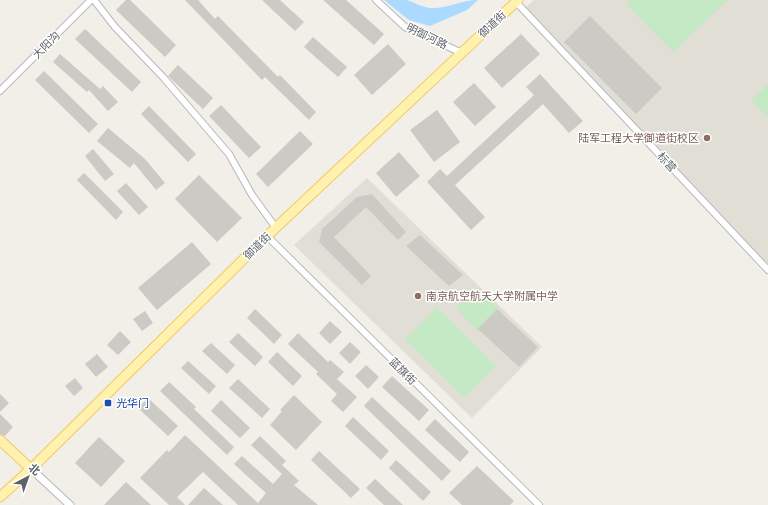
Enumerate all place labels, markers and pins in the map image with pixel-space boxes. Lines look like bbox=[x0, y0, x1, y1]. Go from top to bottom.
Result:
place label: 陆军工程大学御道街校区 bbox=[578, 131, 699, 145]
marker: 陆军工程大学御道街校区 bbox=[702, 133, 712, 143]
place label: 南京航空航天大学附属中学 bbox=[426, 289, 558, 303]
marker: 南京航空航天大学附属中学 bbox=[413, 291, 423, 301]
place label: 光华门 bbox=[116, 396, 149, 410]
marker: 光华门 bbox=[103, 398, 113, 408]

